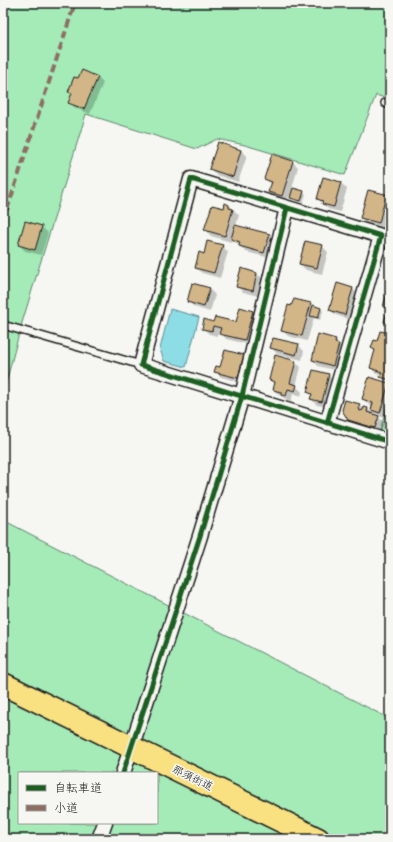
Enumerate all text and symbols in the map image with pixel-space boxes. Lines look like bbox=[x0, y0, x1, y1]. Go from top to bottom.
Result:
street label: 那須街道 bbox=[170, 760, 216, 794]
legend bbox=[18, 772, 158, 824]
text: 自転車道 bbox=[54, 778, 102, 796]
text: 小道 bbox=[54, 798, 78, 816]

